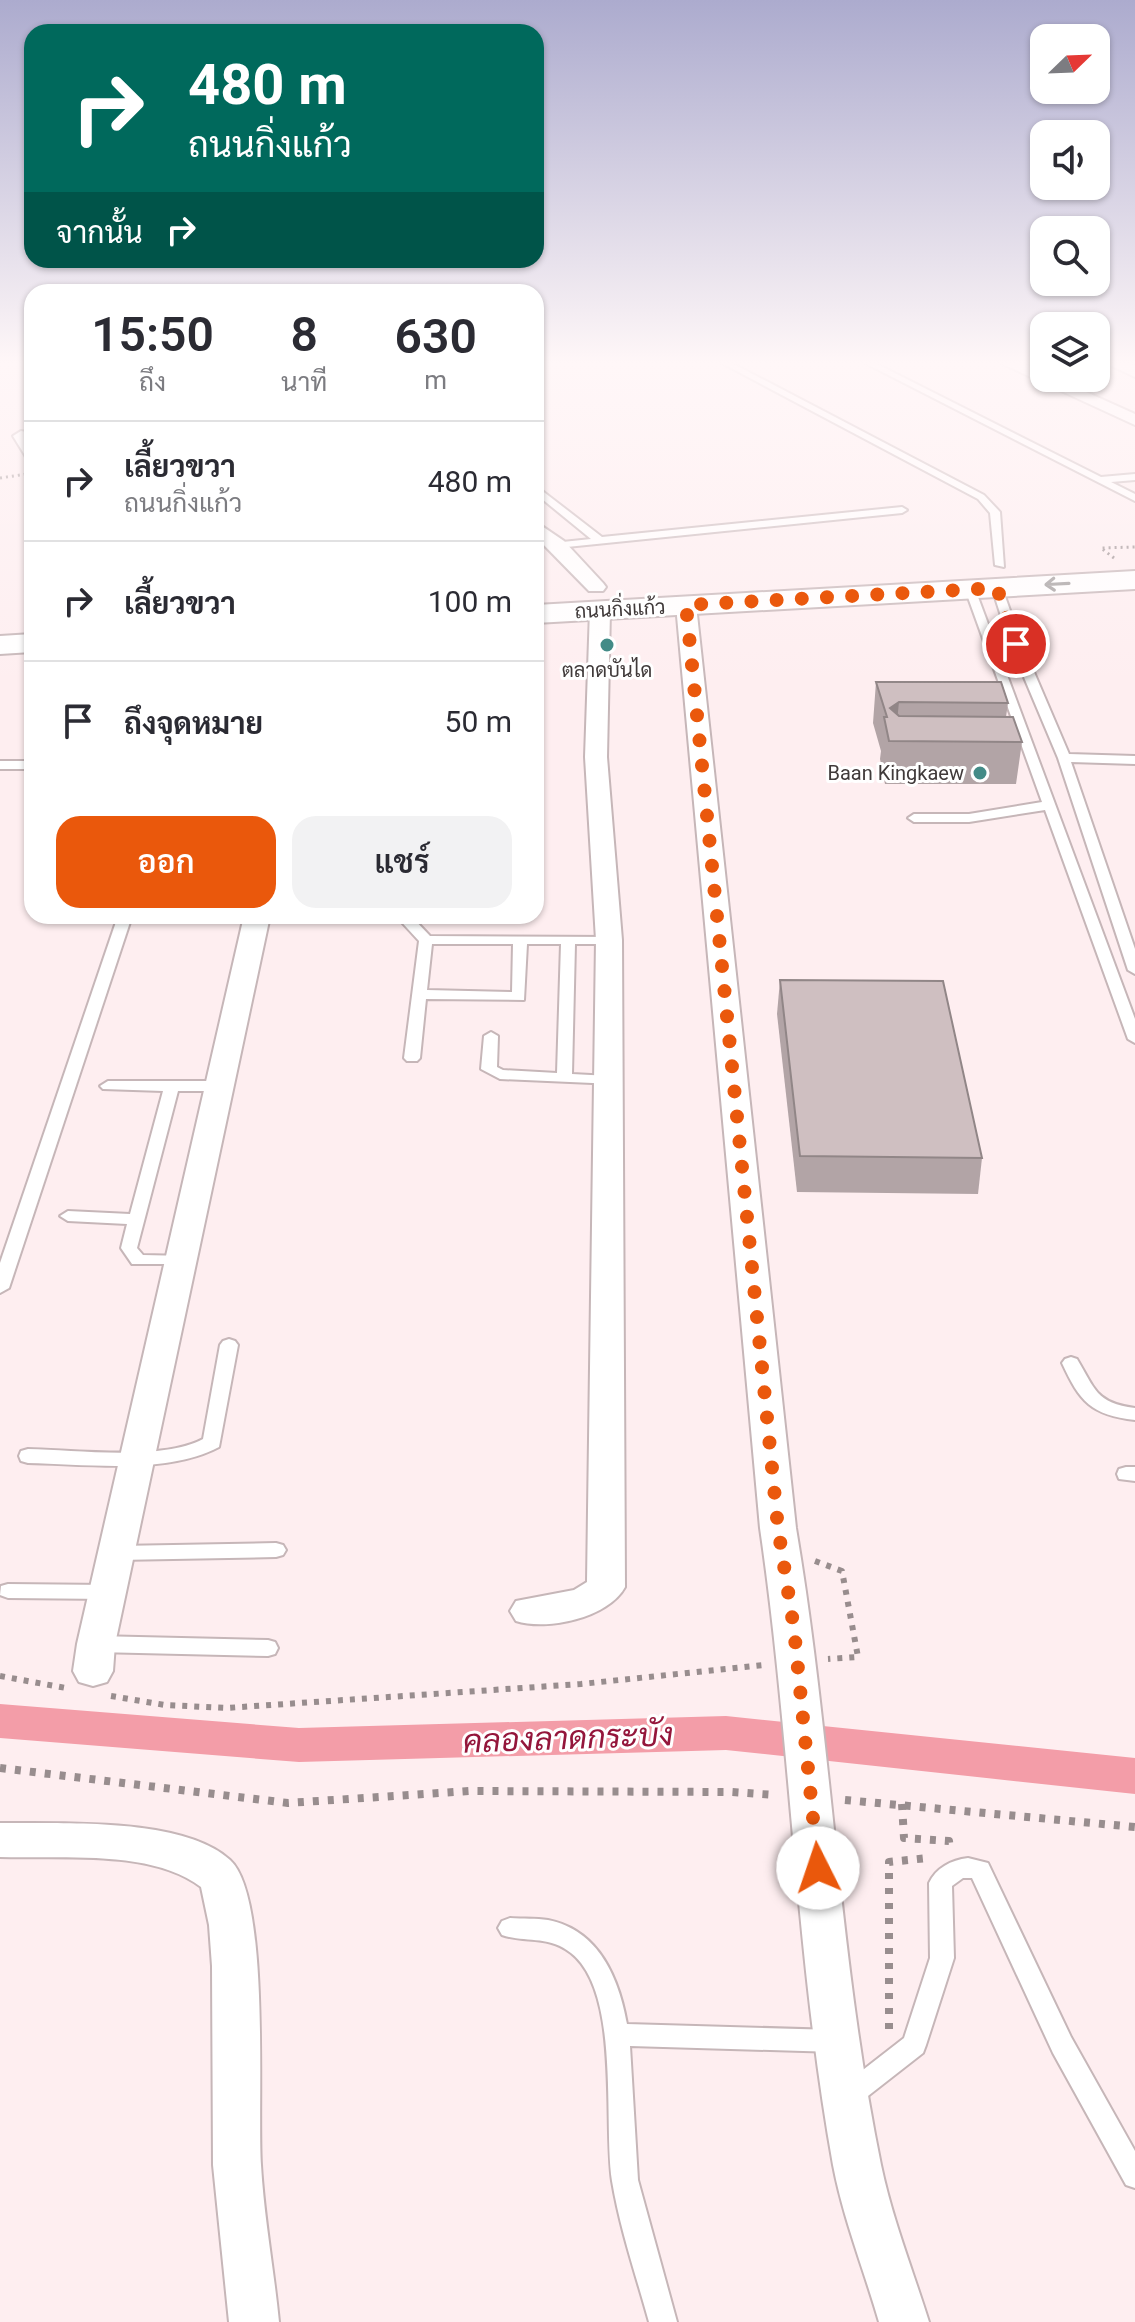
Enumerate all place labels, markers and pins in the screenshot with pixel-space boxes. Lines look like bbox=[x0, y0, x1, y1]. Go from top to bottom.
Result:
pin bbox=[982, 610, 1050, 678]
marker: ตลาดบันได bbox=[598, 636, 616, 654]
place label: ตลาดบันได bbox=[562, 657, 652, 682]
place label: Baan Kingkaew bbox=[827, 761, 964, 785]
marker: Baan Kingkaew bbox=[971, 764, 989, 782]

